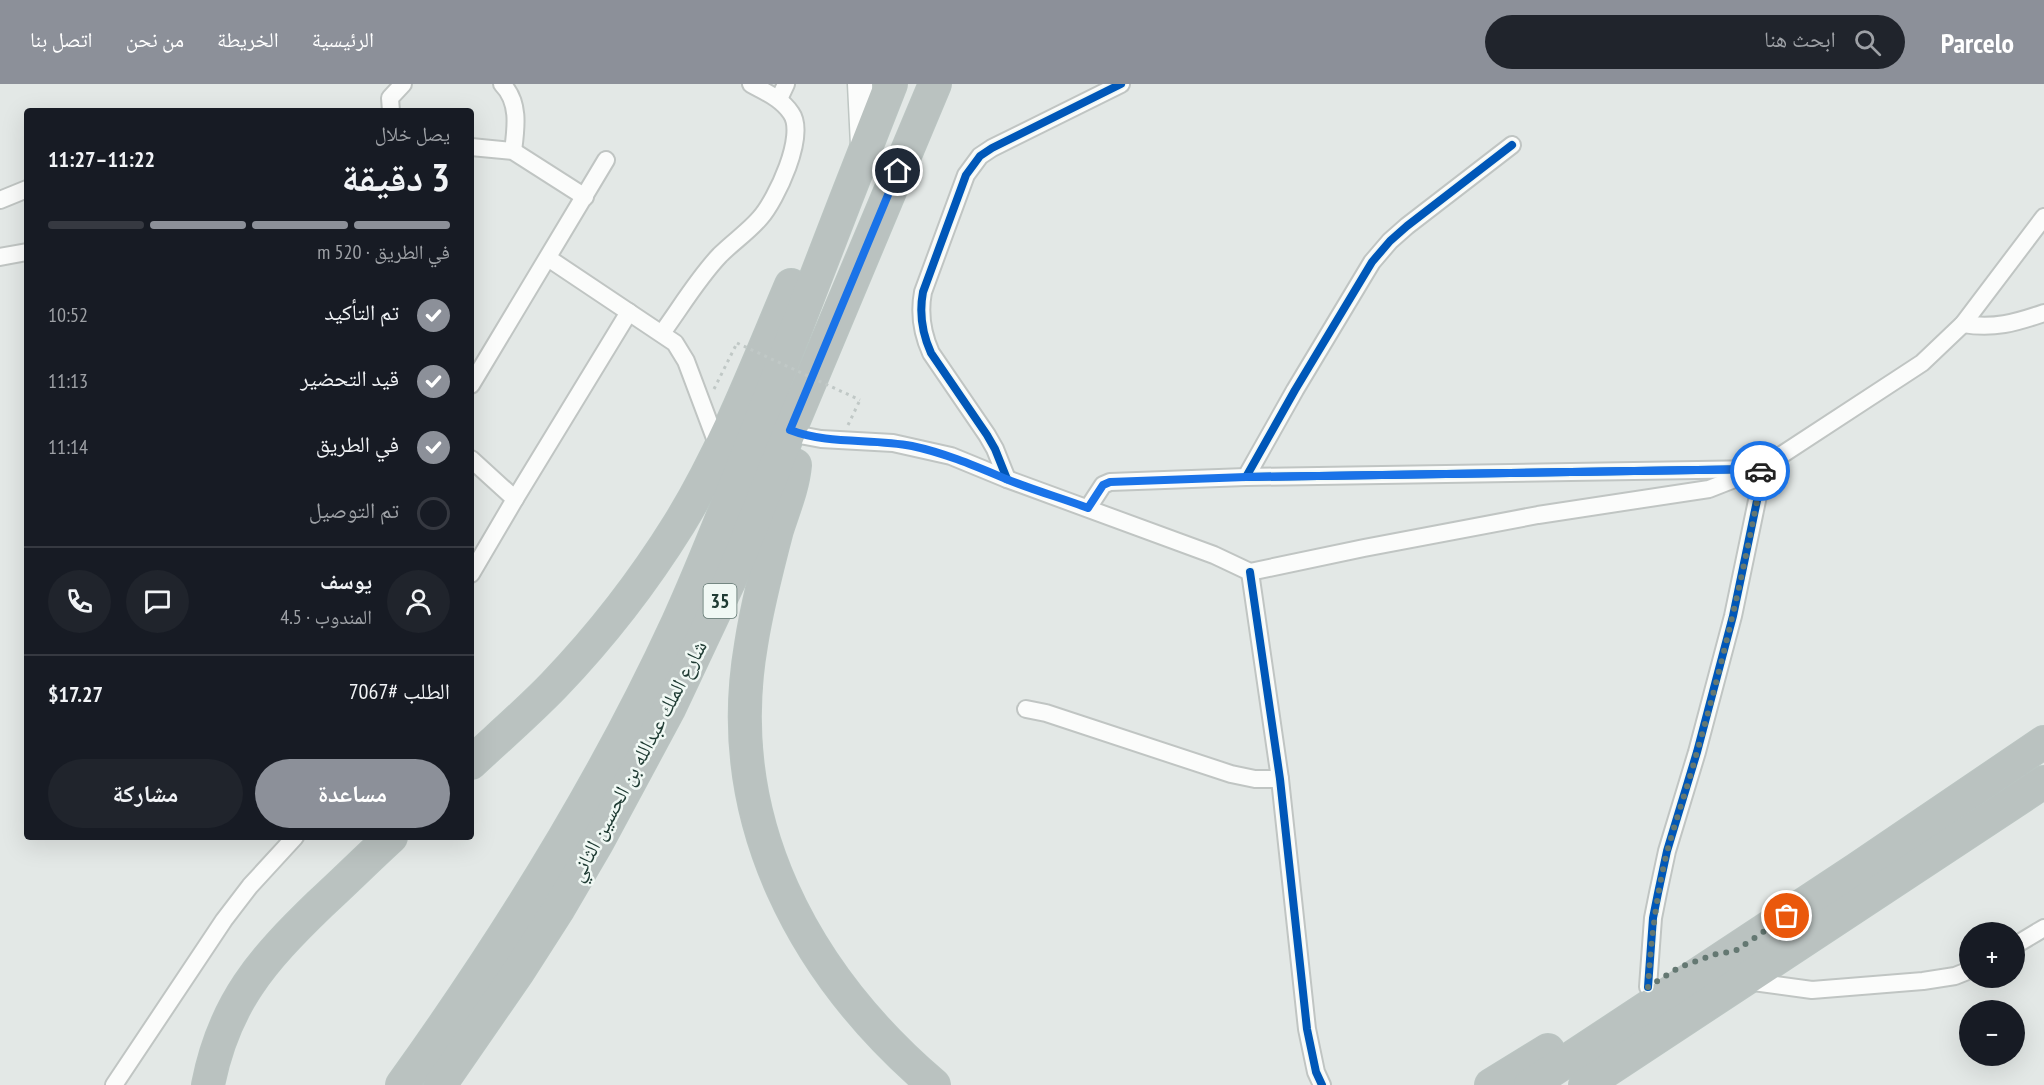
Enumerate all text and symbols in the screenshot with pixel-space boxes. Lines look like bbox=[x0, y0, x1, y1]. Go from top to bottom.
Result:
search box bbox=[1485, 15, 1905, 69]
text: Parcelo bbox=[1941, 24, 2014, 61]
text: ابحث هنا bbox=[1764, 25, 1836, 53]
text: اتصل بنا bbox=[30, 26, 93, 53]
text: من نحن bbox=[126, 26, 184, 53]
text: الخريطة bbox=[217, 26, 279, 53]
text: الرئيسية bbox=[312, 26, 374, 53]
icon: search bbox=[1851, 26, 1884, 59]
text: يصل خلال bbox=[375, 121, 450, 147]
text: 11:22–11:27 bbox=[48, 145, 155, 173]
pin bbox=[872, 145, 923, 196]
text: 3 دقيقة bbox=[341, 151, 450, 202]
icon: home bbox=[881, 154, 914, 187]
text: في الطريق · 520 m bbox=[317, 239, 450, 265]
text: تم التأكيد bbox=[324, 298, 399, 326]
icon: check bbox=[417, 299, 450, 332]
text: 10:52 bbox=[48, 302, 88, 328]
text: قيد التحضير bbox=[300, 364, 399, 392]
icon: check bbox=[417, 365, 450, 398]
text: 11:13 bbox=[48, 368, 88, 394]
text: في الطريق bbox=[316, 430, 399, 458]
icon: check bbox=[417, 431, 450, 464]
text: 11:14 bbox=[48, 434, 88, 460]
courier bbox=[1730, 441, 1790, 501]
icon: car bbox=[1744, 455, 1777, 488]
text: تم التوصيل bbox=[309, 496, 399, 524]
text: يوسف bbox=[320, 567, 372, 595]
button: phone bbox=[48, 570, 111, 633]
button: chat bbox=[126, 570, 189, 633]
button: person bbox=[387, 570, 450, 633]
road number: 35 bbox=[704, 584, 736, 618]
text: المندوب · 4.5 bbox=[280, 604, 372, 630]
street label: شارع الملك عبدالله بن الحسين الثاني bbox=[562, 635, 716, 888]
text: الطلب #7067 bbox=[349, 677, 450, 705]
text: $17.27 bbox=[48, 680, 103, 708]
button: مشاركة bbox=[48, 759, 243, 828]
button: مساعدة bbox=[255, 759, 450, 828]
pin bbox=[1761, 890, 1812, 941]
icon: bag bbox=[1770, 899, 1803, 932]
map controls bbox=[1959, 922, 2025, 1066]
button: + bbox=[1959, 922, 2025, 988]
button: − bbox=[1959, 1000, 2025, 1066]

